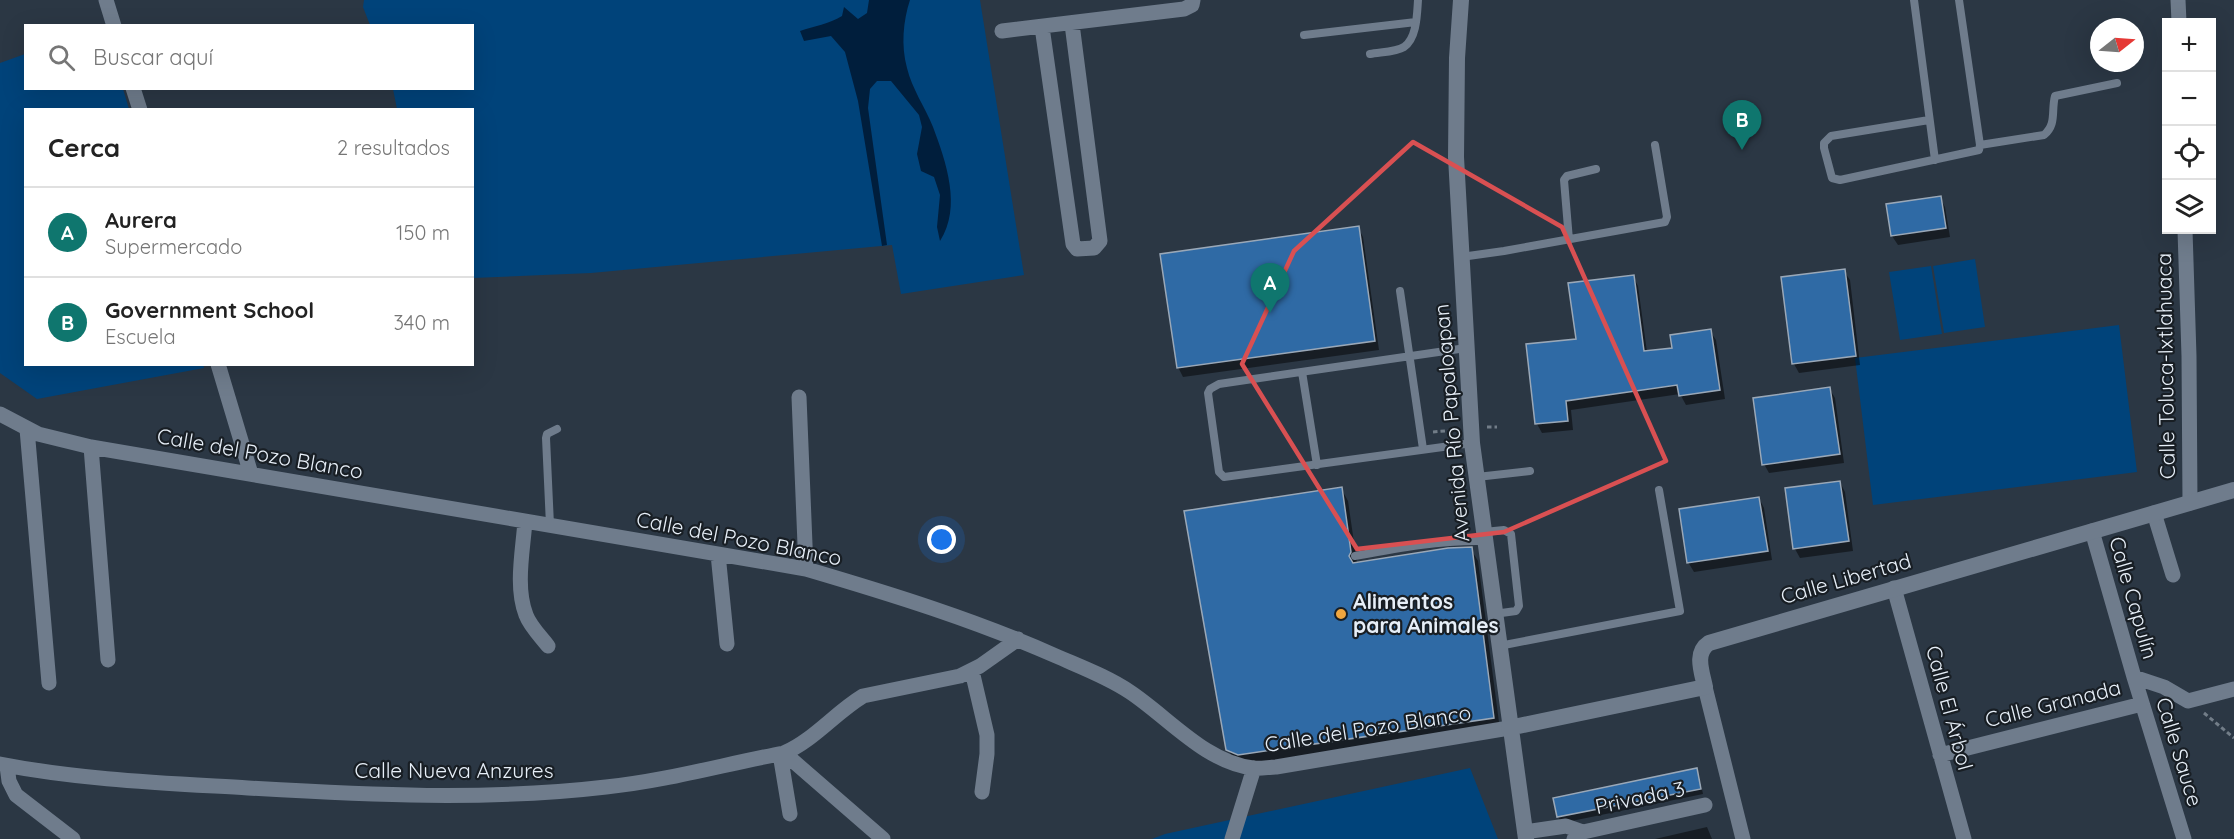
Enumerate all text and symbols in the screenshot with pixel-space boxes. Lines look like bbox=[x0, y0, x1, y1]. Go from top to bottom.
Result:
north arrow bbox=[2090, 18, 2144, 72]
map controls bbox=[2162, 18, 2216, 234]
button: + bbox=[2162, 18, 2216, 72]
search box bbox=[24, 24, 474, 90]
icon: search bbox=[45, 41, 78, 74]
text: Buscar aquí bbox=[93, 43, 213, 71]
button: − bbox=[2162, 72, 2216, 126]
pin: B bbox=[1722, 100, 1762, 150]
button: locate bbox=[2162, 126, 2216, 180]
text: Cerca bbox=[48, 131, 120, 164]
text: 2 resultados bbox=[337, 135, 450, 160]
button: layers bbox=[2162, 180, 2216, 234]
text: Aurera bbox=[105, 206, 177, 234]
text: A bbox=[61, 220, 74, 245]
text: 150 m bbox=[396, 220, 450, 245]
text: Supermercado bbox=[105, 234, 242, 259]
street label: Calle Toluca-Ixtlahuaca bbox=[2150, 253, 2180, 479]
pin: A bbox=[1250, 264, 1290, 313]
text: Government School bbox=[105, 296, 314, 324]
street label: Avenida Río Papaloapan bbox=[1428, 303, 1474, 543]
text: B bbox=[61, 310, 74, 335]
text: 340 m bbox=[393, 310, 450, 335]
text: Escuela bbox=[105, 324, 176, 349]
street label: Calle del Pozo Blanco bbox=[155, 422, 365, 484]
street label: Calle del Pozo Blanco bbox=[634, 505, 844, 571]
your location bbox=[927, 525, 956, 554]
street label: Calle Capulín bbox=[2104, 534, 2164, 662]
street label: Calle Libertad bbox=[1778, 547, 1914, 609]
place label: Alimentos para Animales bbox=[1353, 588, 1499, 638]
marker: Alimentos para Animales bbox=[1334, 607, 1348, 621]
street label: Calle El Árbol bbox=[1921, 643, 1979, 773]
street label: Calle Granada bbox=[1982, 674, 2123, 732]
street label: Calle Sauce bbox=[2151, 694, 2209, 809]
street label: Calle del Pozo Blanco bbox=[1263, 699, 1473, 757]
street label: Calle Nueva Anzures bbox=[354, 757, 554, 783]
street label: Privada 3 bbox=[1593, 775, 1687, 819]

